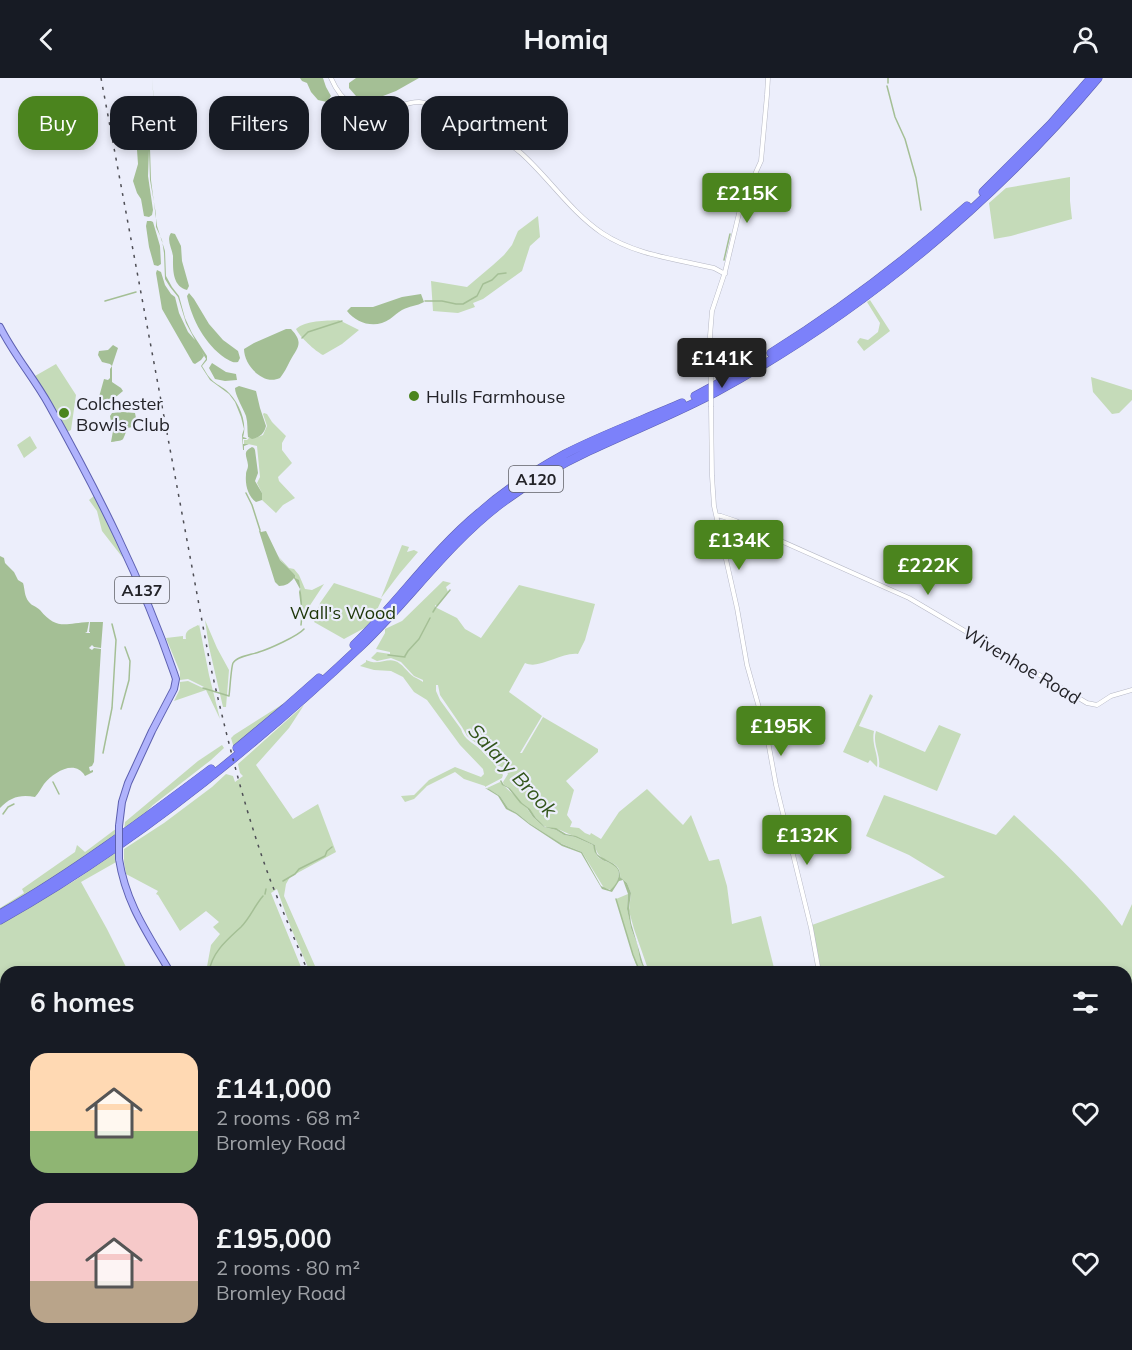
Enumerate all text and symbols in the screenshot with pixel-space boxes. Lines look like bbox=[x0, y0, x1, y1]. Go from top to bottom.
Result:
text: Homiq bbox=[524, 22, 608, 56]
icon: back bbox=[30, 23, 63, 56]
icon: person bbox=[1069, 23, 1102, 56]
chip: Buy bbox=[18, 96, 98, 150]
chip: Rent bbox=[110, 96, 197, 150]
chip: Filters bbox=[209, 96, 309, 150]
chip: New bbox=[321, 96, 409, 150]
chip: Apartment bbox=[421, 96, 568, 150]
pin: £215K bbox=[705, 173, 789, 224]
text: £215K bbox=[716, 180, 778, 205]
pin: £141K bbox=[680, 338, 764, 389]
text: £141K bbox=[691, 345, 753, 370]
place label: Hulls Farmhouse bbox=[426, 385, 565, 408]
marker: Hulls Farmhouse bbox=[407, 389, 421, 403]
place label: Colchester Bowls Club bbox=[76, 392, 170, 436]
marker: Colchester Bowls Club bbox=[57, 406, 71, 420]
road number: A120 bbox=[509, 466, 563, 492]
pin: £134K bbox=[697, 520, 781, 571]
text: £134K bbox=[708, 527, 770, 552]
pin: £222K bbox=[886, 545, 970, 596]
text: £222K bbox=[897, 552, 959, 577]
road number: A137 bbox=[115, 577, 169, 603]
park label: Wall's Wood bbox=[290, 601, 396, 624]
street label: Wivenhoe Road bbox=[959, 621, 1085, 709]
pin: £195K bbox=[739, 706, 823, 757]
text: £195K bbox=[750, 713, 812, 738]
water label: Salary Brook bbox=[463, 718, 563, 822]
pin: £132K bbox=[765, 815, 849, 866]
text: £132K bbox=[776, 822, 838, 847]
text: 6 homes bbox=[30, 986, 134, 1019]
icon: filters bbox=[1069, 986, 1102, 1019]
text: £141,000 bbox=[216, 1072, 332, 1105]
icon: home bbox=[78, 1077, 150, 1149]
icon: heart bbox=[1069, 1097, 1102, 1130]
text: 2 rooms · 68 m² bbox=[216, 1105, 360, 1130]
text: Bromley Road bbox=[216, 1130, 346, 1155]
text: £195,000 bbox=[216, 1222, 332, 1255]
icon: home bbox=[78, 1227, 150, 1299]
icon: heart bbox=[1069, 1247, 1102, 1280]
text: 2 rooms · 80 m² bbox=[216, 1255, 360, 1280]
text: Bromley Road bbox=[216, 1280, 346, 1305]

